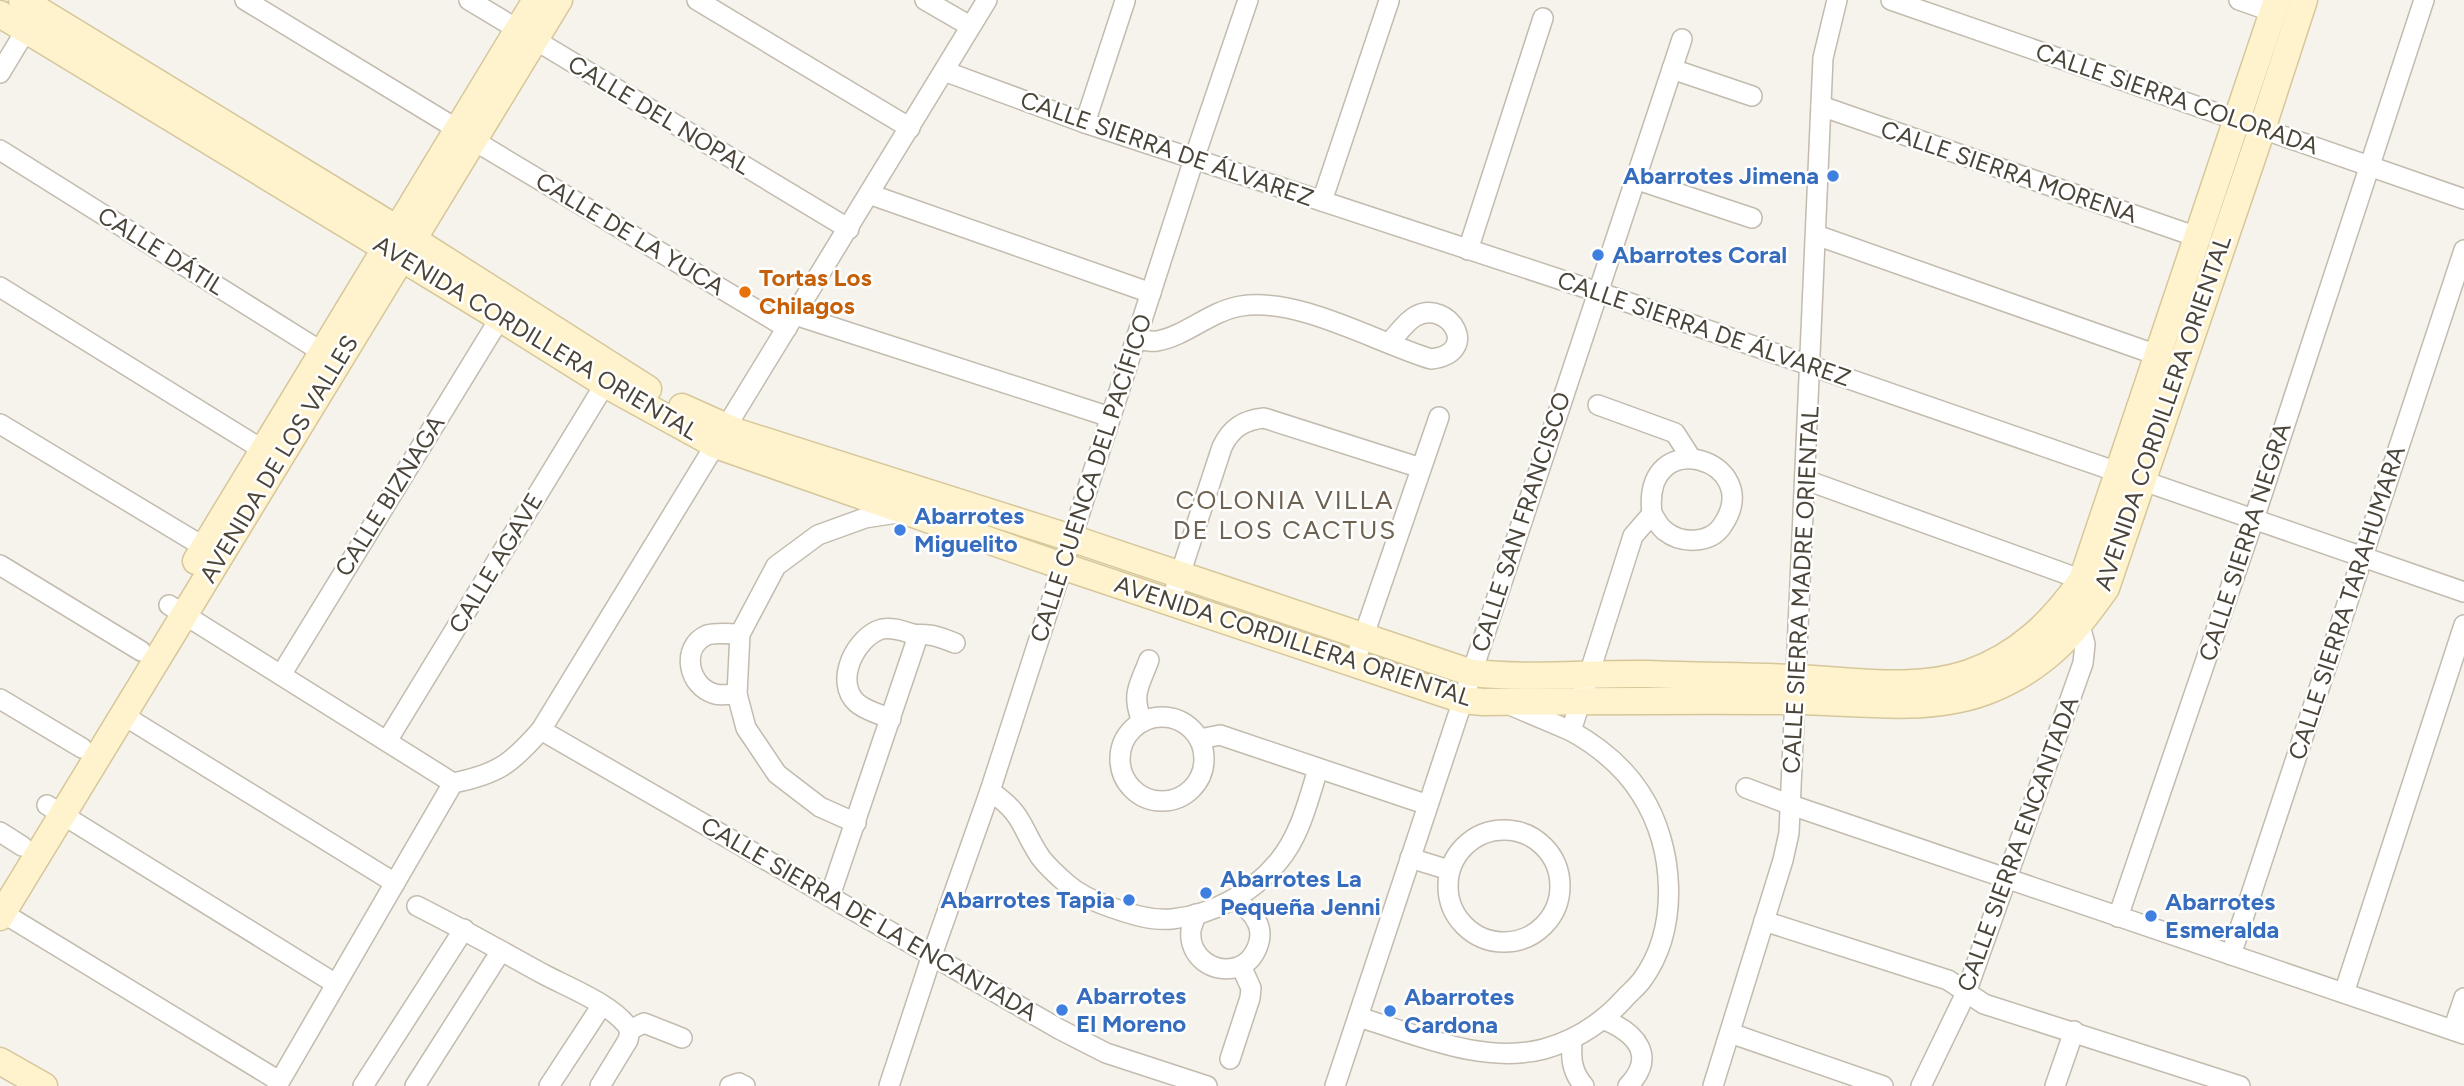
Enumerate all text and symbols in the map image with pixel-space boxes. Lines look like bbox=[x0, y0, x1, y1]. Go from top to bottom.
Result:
street label: CALLE SIERRA COLORADA bbox=[2032, 36, 2323, 161]
street label: CALLE DEL NOPAL bbox=[563, 49, 756, 181]
street label: CALLE SIERRA DE ÁLVAREZ bbox=[1017, 85, 1318, 212]
street label: CALLE SIERRA MORENA bbox=[1877, 114, 2142, 229]
place label: Abarrotes Jimena bbox=[1623, 161, 1819, 190]
street label: CALLE DE LA YUCA bbox=[531, 166, 731, 302]
marker: Abarrotes Jimena bbox=[1825, 168, 1841, 184]
street label: CALLE DÁTIL bbox=[93, 200, 230, 301]
street label: AVENIDA CORDILLERA ORIENTAL bbox=[369, 229, 704, 446]
street label: AVENIDA CORDILLERA ORIENTAL bbox=[2088, 231, 2237, 594]
place label: Abarrotes Coral bbox=[1612, 240, 1787, 269]
marker: Abarrotes Coral bbox=[1590, 247, 1606, 263]
place label: Tortas Los Chilagos bbox=[759, 263, 872, 320]
street label: CALLE SIERRA DE ÁLVAREZ bbox=[1554, 265, 1855, 392]
marker: Tortas Los Chilagos bbox=[737, 284, 753, 300]
street label: CALLE CUENCA DEL PACÍFICO bbox=[1024, 310, 1157, 646]
street label: AVENIDA DE LOS VALLES bbox=[193, 330, 364, 588]
street label: CALLE SAN FRANCISCO bbox=[1465, 388, 1576, 655]
street label: CALLE SIERRA MADRE ORIENTAL bbox=[1776, 405, 1825, 774]
street label: CALLE BIZNAGA bbox=[329, 410, 451, 581]
street label: CALLE SIERRA NEGRA bbox=[2192, 418, 2297, 665]
street label: CALLE SIERRA TARAHUMARA bbox=[2282, 441, 2411, 763]
district label: COLONIA VILLA DE LOS CACTUS bbox=[1173, 484, 1397, 546]
street label: CALLE AGAVE bbox=[442, 487, 549, 638]
place label: Abarrotes Miguelito bbox=[914, 501, 1024, 558]
marker: Abarrotes Miguelito bbox=[892, 522, 908, 538]
street label: AVENIDA CORDILLERA ORIENTAL bbox=[1111, 569, 1476, 712]
street label: CALLE SIERRA ENCANTADA bbox=[1951, 692, 2085, 995]
street label: CALLE SIERRA DE LA ENCANTADA bbox=[696, 810, 1043, 1027]
place label: Abarrotes La Pequeña Jenni bbox=[1220, 864, 1381, 921]
place label: Abarrotes Tapia bbox=[940, 885, 1115, 914]
marker: Abarrotes La Pequeña Jenni bbox=[1198, 885, 1214, 901]
place label: Abarrotes Esmeralda bbox=[2165, 887, 2279, 944]
marker: Abarrotes Tapia bbox=[1121, 892, 1137, 908]
marker: Abarrotes Esmeralda bbox=[2143, 908, 2159, 924]
place label: Abarrotes El Moreno bbox=[1076, 981, 1186, 1038]
place label: Abarrotes Cardona bbox=[1404, 982, 1514, 1039]
marker: Abarrotes El Moreno bbox=[1054, 1002, 1070, 1018]
marker: Abarrotes Cardona bbox=[1382, 1003, 1398, 1019]

